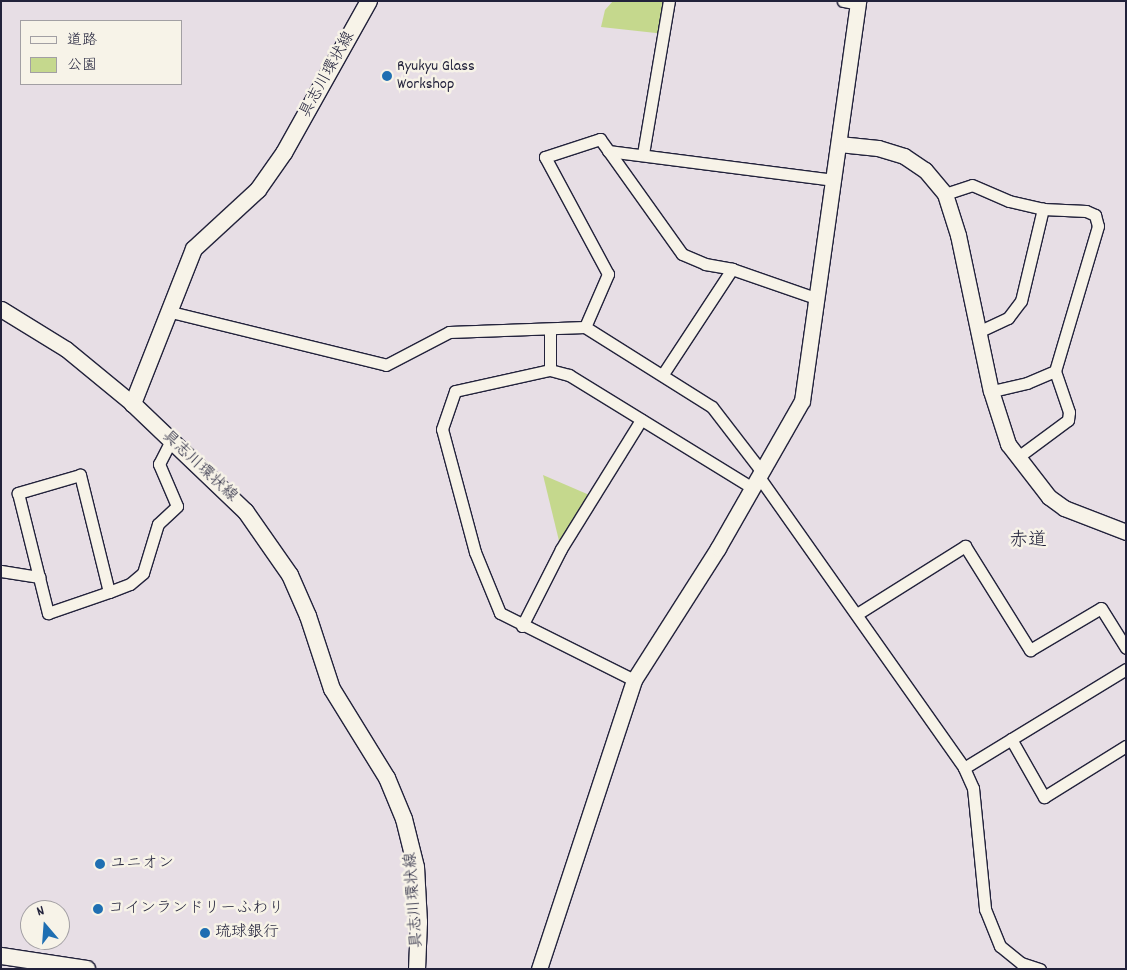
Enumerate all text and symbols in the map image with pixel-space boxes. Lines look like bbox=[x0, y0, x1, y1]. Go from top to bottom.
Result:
legend bbox=[20, 20, 182, 85]
street label: 具志川環状線 bbox=[296, 28, 360, 122]
text: 道路 bbox=[67, 30, 97, 52]
text: 公園 bbox=[67, 55, 97, 77]
place label: Ryukyu Glass Workshop bbox=[397, 57, 475, 95]
marker: Ryukyu Glass Workshop bbox=[381, 70, 393, 82]
street label: 具志川環状線 bbox=[157, 427, 241, 507]
district label: 赤道 bbox=[1009, 531, 1047, 553]
street label: 具志川環状線 bbox=[402, 851, 428, 949]
place label: ユニオン bbox=[110, 854, 174, 874]
marker: ユニオン bbox=[94, 858, 106, 870]
place label: コインランドリーふわり bbox=[108, 899, 284, 919]
north arrow bbox=[20, 900, 70, 950]
text: N bbox=[34, 901, 47, 922]
marker: コインランドリーふわり bbox=[92, 903, 104, 915]
place label: 琉球銀行 bbox=[215, 923, 279, 943]
marker: 琉球銀行 bbox=[199, 927, 211, 939]

